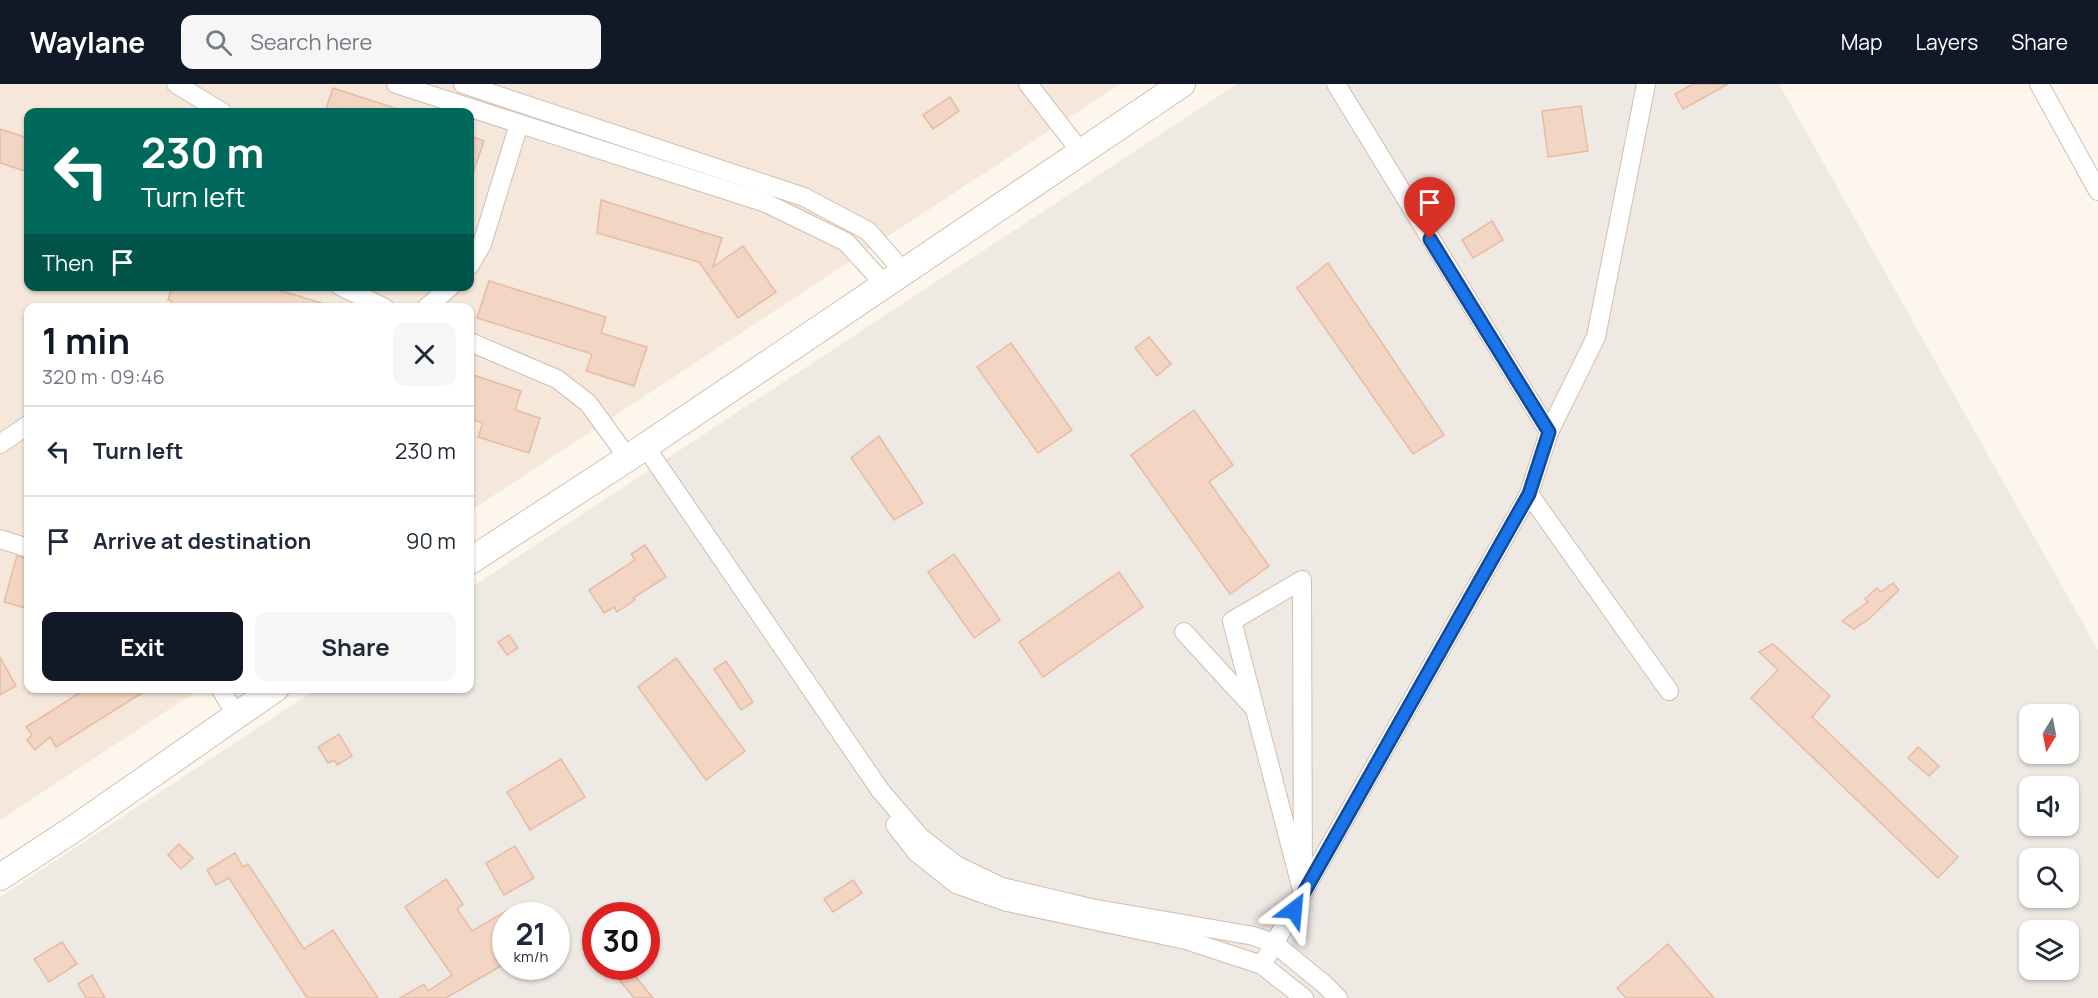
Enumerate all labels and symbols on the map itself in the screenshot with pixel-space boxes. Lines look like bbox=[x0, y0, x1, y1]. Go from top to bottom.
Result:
pin bbox=[1404, 177, 1455, 239]
north arrow bbox=[2019, 704, 2079, 764]
position arrow bbox=[1262, 878, 1326, 942]
speed limit sign: 30 bbox=[582, 902, 660, 980]

